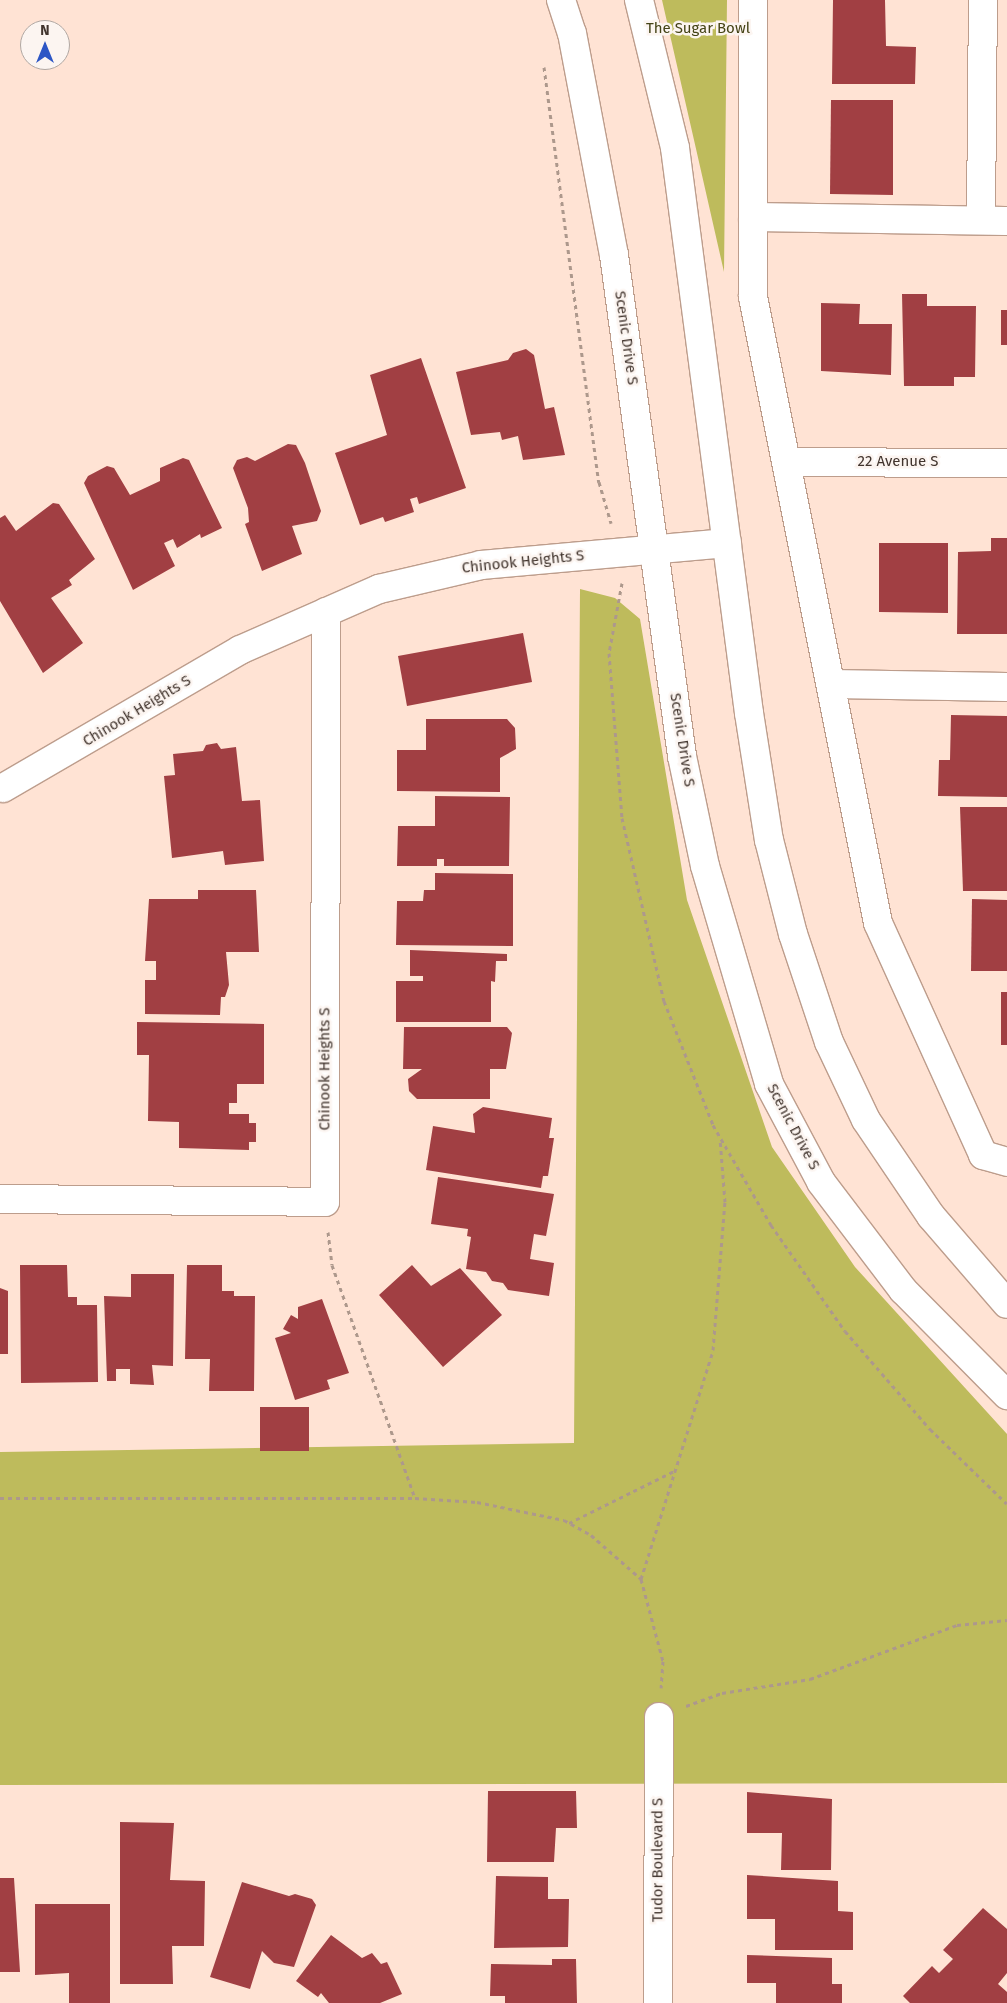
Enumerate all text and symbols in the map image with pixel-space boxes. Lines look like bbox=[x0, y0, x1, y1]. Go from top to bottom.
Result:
north arrow bbox=[20, 20, 70, 70]
park label: The Sugar Bowl bbox=[646, 20, 750, 38]
text: N bbox=[40, 22, 50, 39]
street label: Scenic Drive S bbox=[610, 290, 642, 386]
street label: 22 Avenue S bbox=[858, 453, 938, 471]
street label: Chinook Heights S bbox=[461, 547, 585, 577]
street label: Chinook Heights S bbox=[80, 672, 194, 750]
street label: Scenic Drive S bbox=[666, 692, 698, 788]
street label: Chinook Heights S bbox=[316, 1008, 334, 1130]
street label: Scenic Drive S bbox=[763, 1081, 823, 1173]
street label: Tudor Boulevard S bbox=[649, 1798, 667, 1922]

